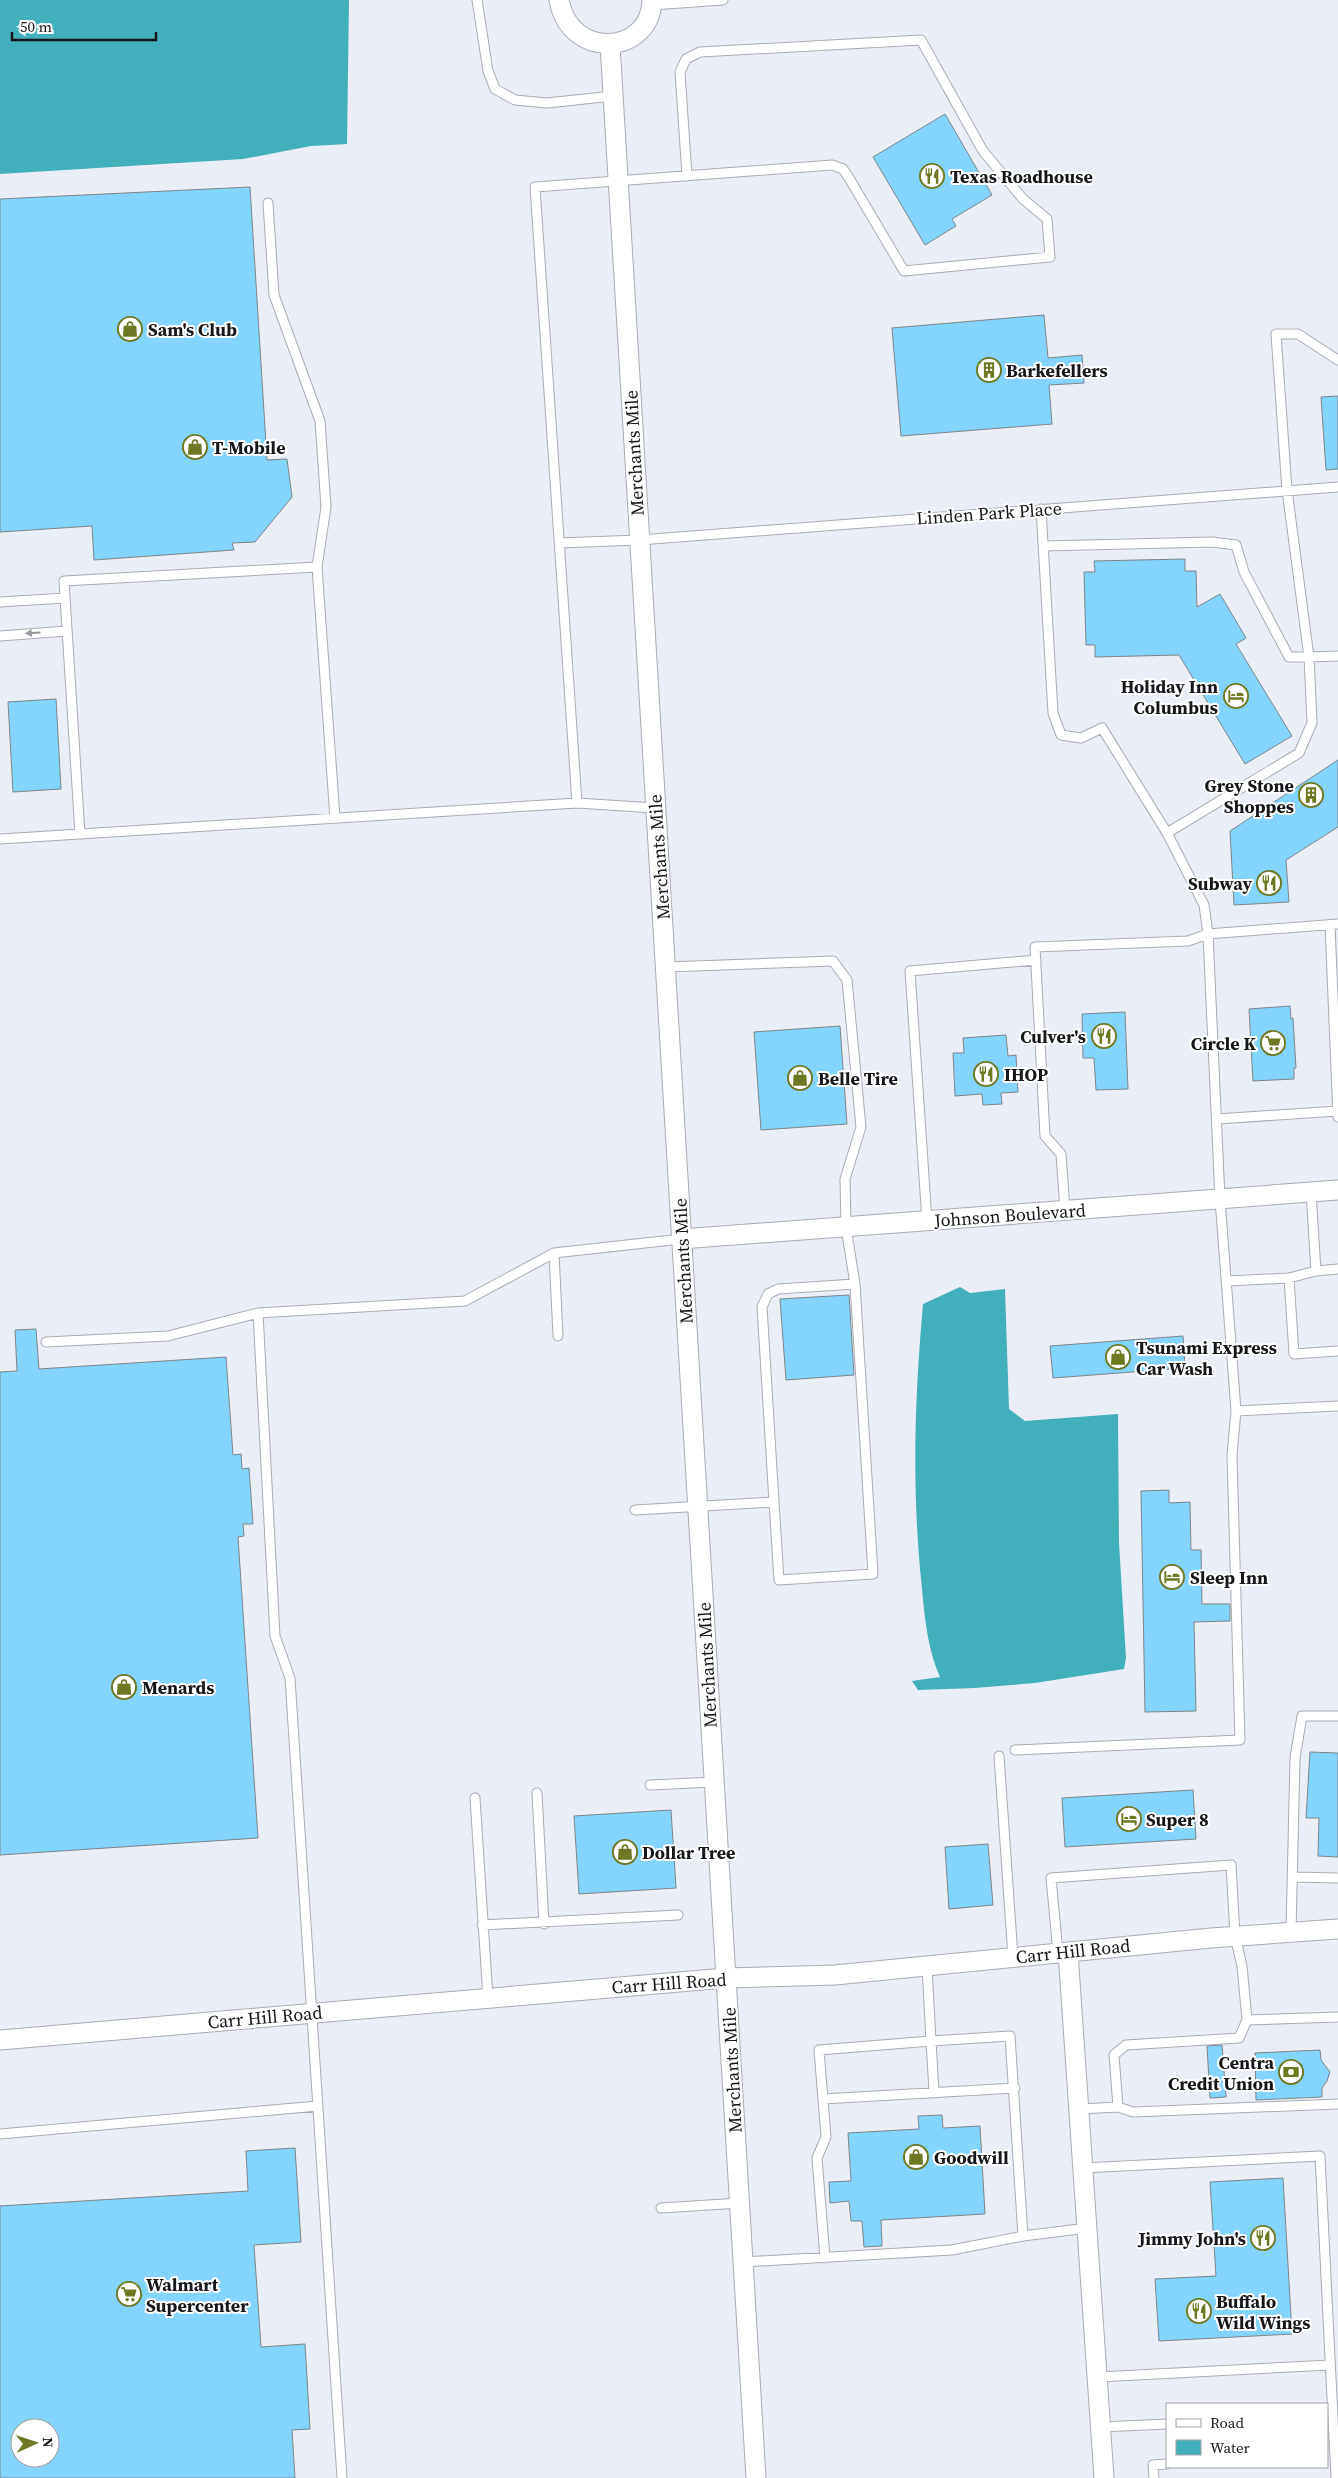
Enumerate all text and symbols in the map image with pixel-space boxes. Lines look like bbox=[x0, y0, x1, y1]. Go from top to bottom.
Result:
scale bar bbox=[12, 10, 156, 42]
text: 50 m bbox=[20, 16, 52, 37]
restaurant icon: Texas Roadhouse bbox=[919, 163, 945, 189]
place label: Texas Roadhouse bbox=[950, 164, 1093, 189]
shop icon: Sam's Club bbox=[117, 316, 143, 342]
place label: Sam's Club bbox=[148, 317, 237, 342]
building icon: Barkefellers bbox=[976, 357, 1002, 383]
place label: Barkefellers bbox=[1006, 358, 1108, 383]
street label: Merchants Mile bbox=[618, 390, 650, 516]
shop icon: T-Mobile bbox=[182, 434, 208, 460]
place label: T-Mobile bbox=[212, 435, 286, 460]
street label: Linden Park Place bbox=[916, 495, 1062, 531]
one-way arrow bbox=[25, 630, 41, 638]
place label: Holiday Inn Columbus bbox=[1121, 674, 1218, 720]
hotel icon: Holiday Inn Columbus bbox=[1223, 683, 1249, 709]
place label: Grey Stone Shoppes bbox=[1204, 773, 1294, 819]
building icon: Grey Stone Shoppes bbox=[1298, 782, 1324, 808]
street label: Merchants Mile bbox=[642, 793, 676, 921]
restaurant icon: Subway bbox=[1256, 870, 1282, 896]
place label: Subway bbox=[1188, 871, 1252, 896]
restaurant icon: Culver's bbox=[1091, 1023, 1117, 1049]
place label: Culver's bbox=[1020, 1024, 1086, 1049]
supermarket icon: Circle K bbox=[1260, 1030, 1286, 1056]
place label: Circle K bbox=[1191, 1031, 1256, 1056]
restaurant icon: IHOP bbox=[973, 1061, 999, 1087]
place label: IHOP bbox=[1004, 1062, 1048, 1087]
shop icon: Belle Tire bbox=[787, 1065, 813, 1091]
place label: Belle Tire bbox=[818, 1066, 898, 1091]
street label: Johnson Boulevard bbox=[932, 1197, 1087, 1233]
street label: Merchants Mile bbox=[667, 1198, 699, 1324]
place label: Tsunami Express Car Wash bbox=[1136, 1335, 1277, 1381]
shop icon: Tsunami Express Car Wash bbox=[1105, 1344, 1131, 1370]
hotel icon: Sleep Inn bbox=[1159, 1564, 1185, 1590]
place label: Sleep Inn bbox=[1190, 1565, 1268, 1590]
street label: Merchants Mile bbox=[691, 1602, 723, 1728]
shop icon: Menards bbox=[111, 1674, 137, 1700]
place label: Menards bbox=[142, 1675, 214, 1700]
hotel icon: Super 8 bbox=[1116, 1806, 1142, 1832]
place label: Super 8 bbox=[1146, 1807, 1209, 1832]
shop icon: Dollar Tree bbox=[612, 1839, 638, 1865]
place label: Dollar Tree bbox=[642, 1840, 735, 1865]
street label: Carr Hill Road bbox=[1014, 1933, 1132, 1969]
street label: Carr Hill Road bbox=[611, 1967, 727, 1999]
street label: Carr Hill Road bbox=[207, 2000, 323, 2034]
street label: Merchants Mile bbox=[716, 2007, 748, 2133]
place label: Centra Credit Union bbox=[1168, 2050, 1274, 2096]
bank icon: Centra Credit Union bbox=[1278, 2059, 1304, 2085]
shop icon: Goodwill bbox=[903, 2144, 929, 2170]
place label: Goodwill bbox=[934, 2145, 1009, 2170]
restaurant icon: Jimmy John's bbox=[1250, 2225, 1276, 2251]
place label: Jimmy John's bbox=[1137, 2226, 1246, 2251]
place label: Walmart Supercenter bbox=[146, 2272, 249, 2318]
supermarket icon: Walmart Supercenter bbox=[116, 2281, 142, 2307]
place label: Buffalo Wild Wings bbox=[1216, 2289, 1310, 2335]
restaurant icon: Buffalo Wild Wings bbox=[1186, 2298, 1212, 2324]
legend bbox=[1166, 2403, 1328, 2468]
text: Road bbox=[1210, 2412, 1244, 2433]
north arrow bbox=[10, 2418, 60, 2468]
text: N bbox=[38, 2437, 58, 2448]
text: Water bbox=[1210, 2437, 1251, 2458]

